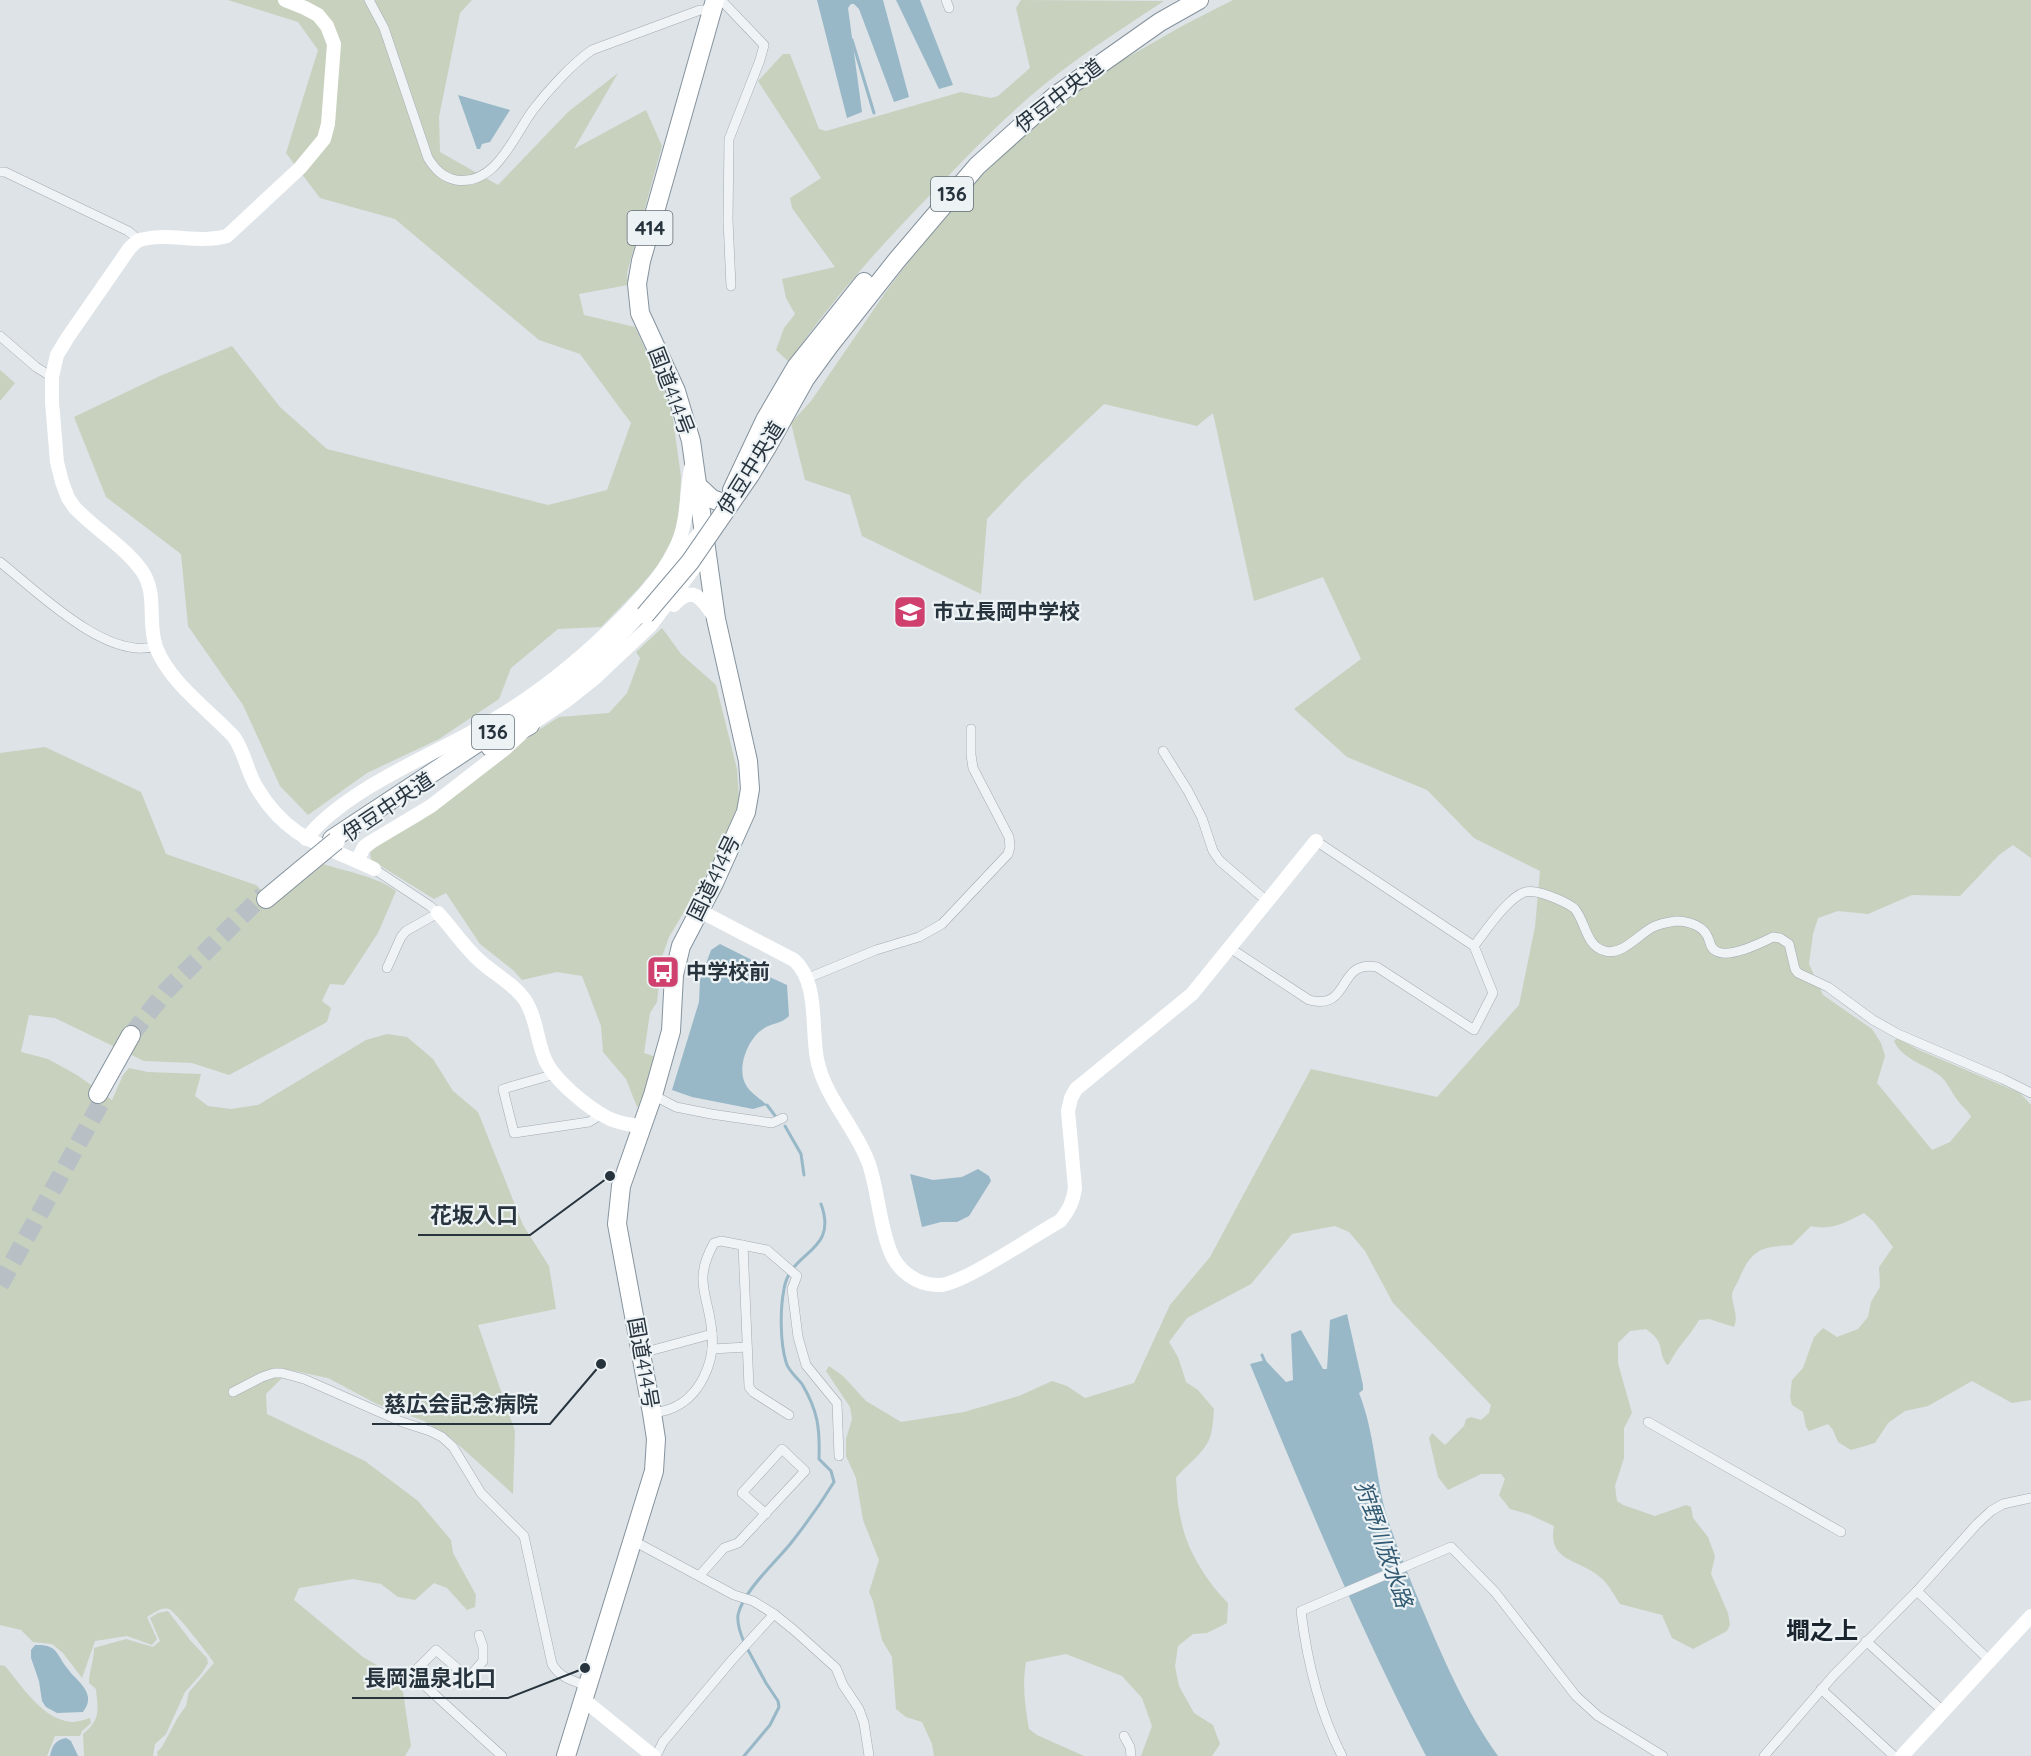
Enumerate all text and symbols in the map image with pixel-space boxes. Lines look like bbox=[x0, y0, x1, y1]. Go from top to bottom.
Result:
street label: 伊豆中央道 bbox=[1009, 53, 1108, 138]
road number: 136 bbox=[931, 177, 973, 211]
road number: 414 bbox=[628, 211, 672, 245]
street label: 国道414号 bbox=[643, 343, 701, 438]
street label: 伊豆中央道 bbox=[711, 416, 789, 519]
school or university icon: 市立長岡中学校 bbox=[892, 594, 928, 630]
place label: 市立長岡中学校 bbox=[933, 598, 1080, 624]
road number: 136 bbox=[472, 715, 514, 749]
street label: 伊豆中央道 bbox=[337, 766, 438, 846]
street label: 国道414号 bbox=[681, 830, 745, 925]
bus stop icon: 中学校前 bbox=[645, 954, 681, 990]
place label: 中学校前 bbox=[686, 958, 770, 984]
callout: 花坂入口 bbox=[418, 1195, 530, 1235]
text: 花坂入口 bbox=[430, 1201, 518, 1229]
street label: 国道414号 bbox=[623, 1315, 665, 1411]
callout: 慈広会記念病院 bbox=[372, 1384, 550, 1424]
text: 慈広会記念病院 bbox=[384, 1390, 538, 1418]
water label: 狩野川放水路 bbox=[1349, 1477, 1419, 1613]
district label: 墹之上 bbox=[1786, 1615, 1858, 1645]
callout: 長岡温泉北口 bbox=[352, 1658, 508, 1698]
text: 長岡温泉北口 bbox=[364, 1664, 496, 1692]

